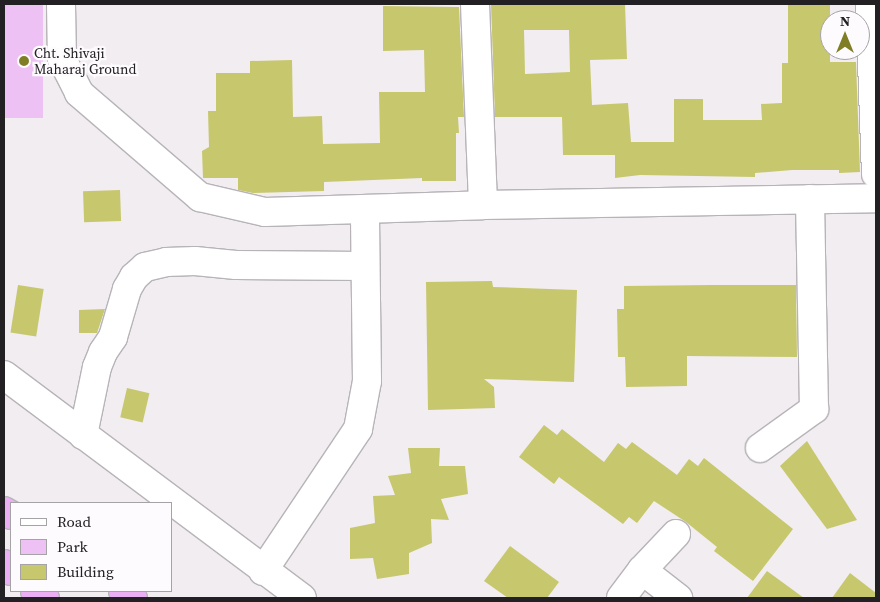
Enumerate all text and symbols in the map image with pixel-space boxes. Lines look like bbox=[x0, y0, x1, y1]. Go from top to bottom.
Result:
north arrow bbox=[820, 10, 870, 60]
text: N bbox=[840, 11, 850, 31]
place label: Cht. Shivaji Maharaj Ground bbox=[34, 45, 136, 78]
marker: Cht. Shivaji Maharaj Ground bbox=[18, 55, 30, 67]
legend bbox=[10, 502, 172, 592]
text: Road bbox=[57, 511, 91, 532]
text: Park bbox=[57, 536, 88, 557]
text: Building bbox=[57, 561, 114, 582]

